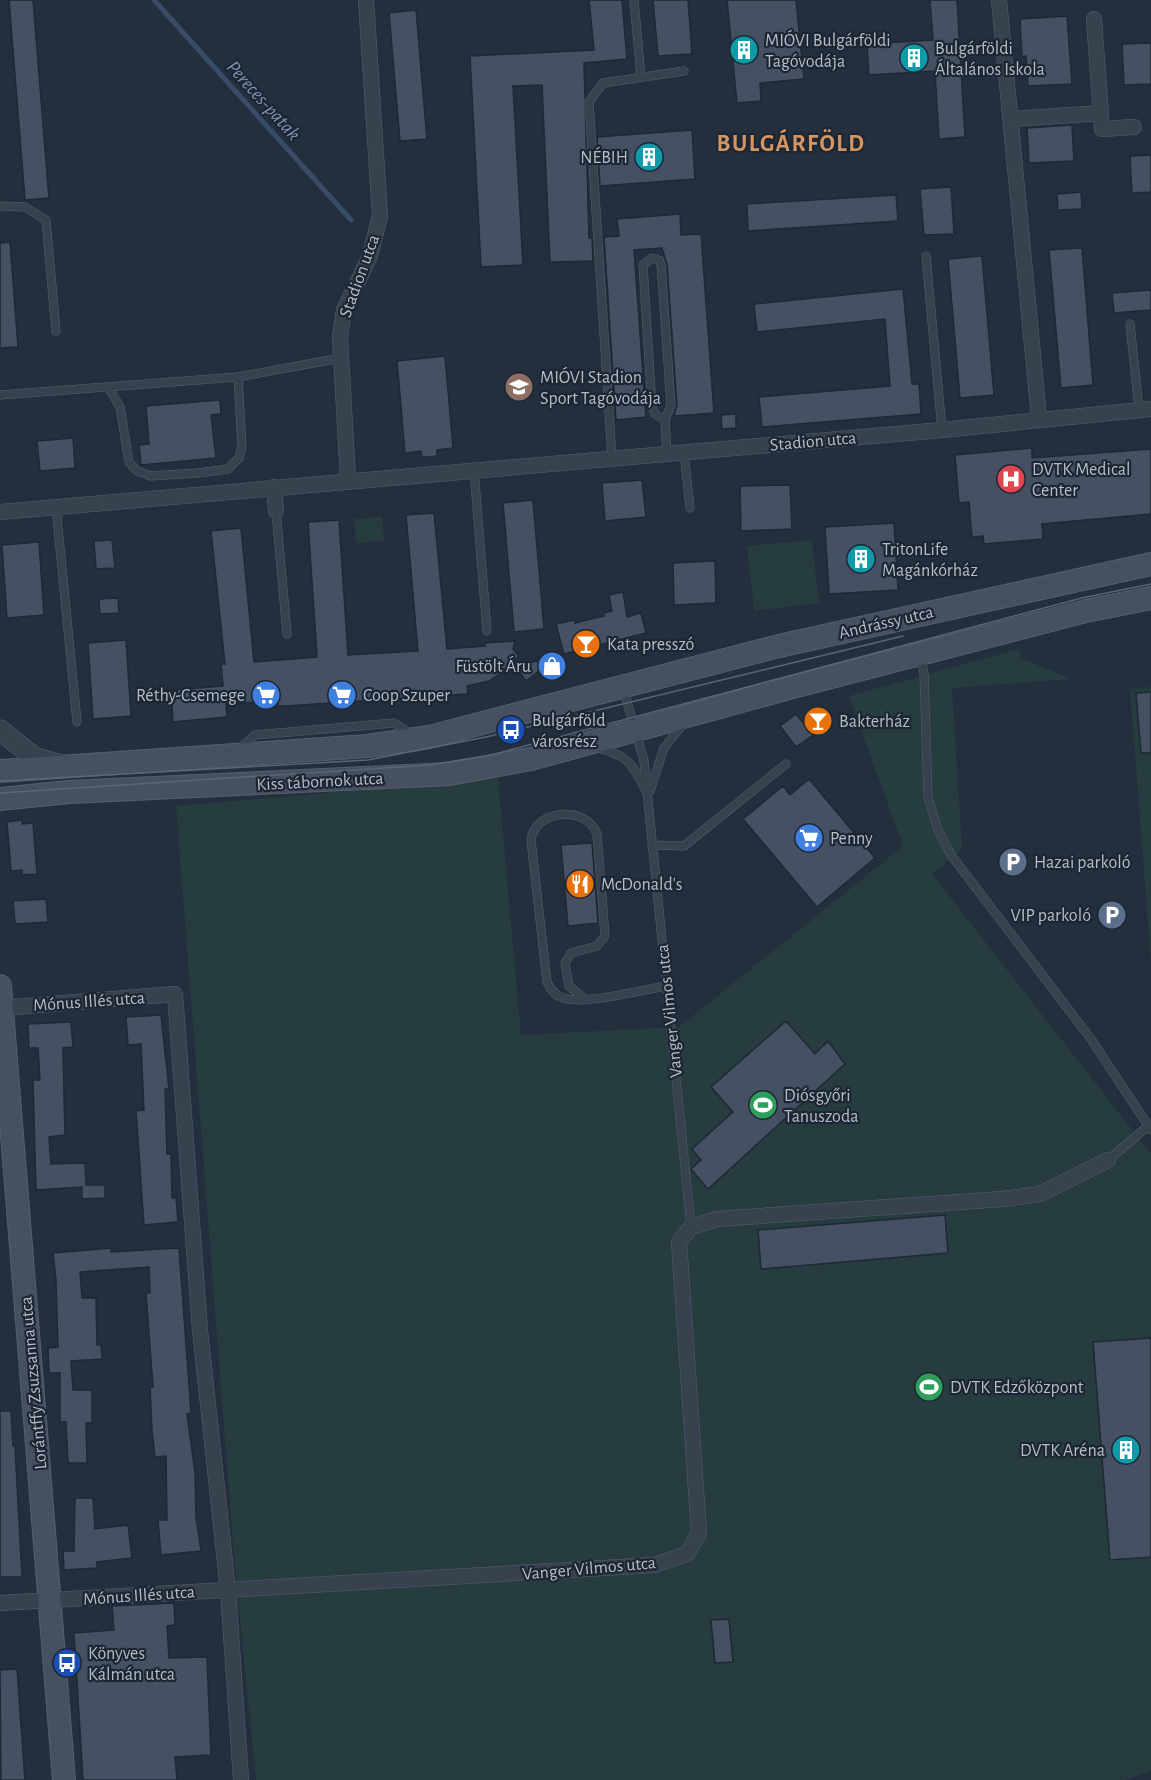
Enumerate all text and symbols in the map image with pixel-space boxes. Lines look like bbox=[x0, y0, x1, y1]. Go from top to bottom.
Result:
place label: MIÓVI Bulgárföldi Tagóvodája bbox=[765, 29, 891, 71]
building icon: MIÓVI Bulgárföldi Tagóvodája bbox=[728, 34, 760, 66]
place label: Bulgárföldi Általános Iskola bbox=[935, 40, 1045, 79]
building icon: Bulgárföldi Általános Iskola bbox=[898, 42, 930, 74]
water label: Pereces-patak bbox=[223, 57, 304, 144]
district label: BULGÁRFÖLD bbox=[717, 128, 865, 156]
building icon: NÉBIH bbox=[633, 141, 665, 173]
place label: NÉBIH bbox=[580, 146, 628, 167]
street label: Stadion utca bbox=[337, 232, 383, 320]
place label: MIÓVI Stadion Sport Tagóvodája bbox=[540, 366, 661, 408]
school or university icon: MIÓVI Stadion Sport Tagóvodája bbox=[503, 371, 535, 403]
street label: Stadion utca bbox=[769, 429, 857, 455]
place label: DVTK Medical Center bbox=[1032, 461, 1130, 500]
hospital icon: DVTK Medical Center bbox=[995, 463, 1027, 495]
place label: TritonLife Magánkórház bbox=[882, 541, 978, 580]
building icon: TritonLife Magánkórház bbox=[845, 543, 877, 575]
street label: Andrássy utca bbox=[837, 603, 935, 643]
bar icon: Kata presszó bbox=[570, 628, 602, 660]
place label: Kata presszó bbox=[607, 636, 695, 654]
shop icon: Füstölt Áru bbox=[536, 650, 568, 682]
place label: Füstölt Áru bbox=[455, 655, 531, 676]
supermarket icon: Réthy-Csemege bbox=[250, 679, 282, 711]
supermarket icon: Coop Szuper bbox=[326, 679, 358, 711]
place label: Réthy-Csemege bbox=[136, 687, 245, 705]
place label: Coop Szuper bbox=[363, 687, 450, 705]
bar icon: Bakterház bbox=[802, 705, 834, 737]
place label: Bulgárföld városrész bbox=[532, 712, 606, 751]
place label: Bakterház bbox=[839, 713, 910, 731]
bus stop icon: Bulgárföld városrész bbox=[495, 714, 527, 746]
street label: Kiss tábornok utca bbox=[256, 770, 384, 794]
supermarket icon: Penny bbox=[793, 822, 825, 854]
place label: Penny bbox=[830, 830, 873, 848]
parking icon: Hazai parkoló bbox=[997, 846, 1029, 878]
place label: Hazai parkoló bbox=[1034, 854, 1131, 872]
restaurant icon: McDonald's bbox=[564, 868, 596, 900]
place label: McDonald's bbox=[601, 876, 683, 894]
parking icon: VIP parkoló bbox=[1096, 899, 1128, 931]
place label: VIP parkoló bbox=[1011, 907, 1091, 925]
street label: Vanger Vilmos utca bbox=[654, 943, 686, 1078]
street label: Mónus Illés utca bbox=[33, 989, 146, 1015]
place label: Diósgyőri Tanuszoda bbox=[784, 1087, 859, 1126]
sports icon: Diósgyőri Tanuszoda bbox=[747, 1089, 779, 1121]
street label: Lorántffy Zsuzsanna utca bbox=[17, 1296, 51, 1470]
sports icon: DVTK Edzőközpont bbox=[913, 1371, 945, 1403]
place label: DVTK Edzőközpont bbox=[950, 1379, 1084, 1397]
building icon: DVTK Aréna bbox=[1110, 1434, 1142, 1466]
place label: DVTK Aréna bbox=[1020, 1442, 1105, 1460]
street label: Vanger Vilmos utca bbox=[522, 1554, 657, 1584]
street label: Mónus Illés utca bbox=[83, 1583, 196, 1609]
place label: Könyves Kálmán utca bbox=[88, 1645, 175, 1684]
bus stop icon: Könyves Kálmán utca bbox=[51, 1647, 83, 1679]

